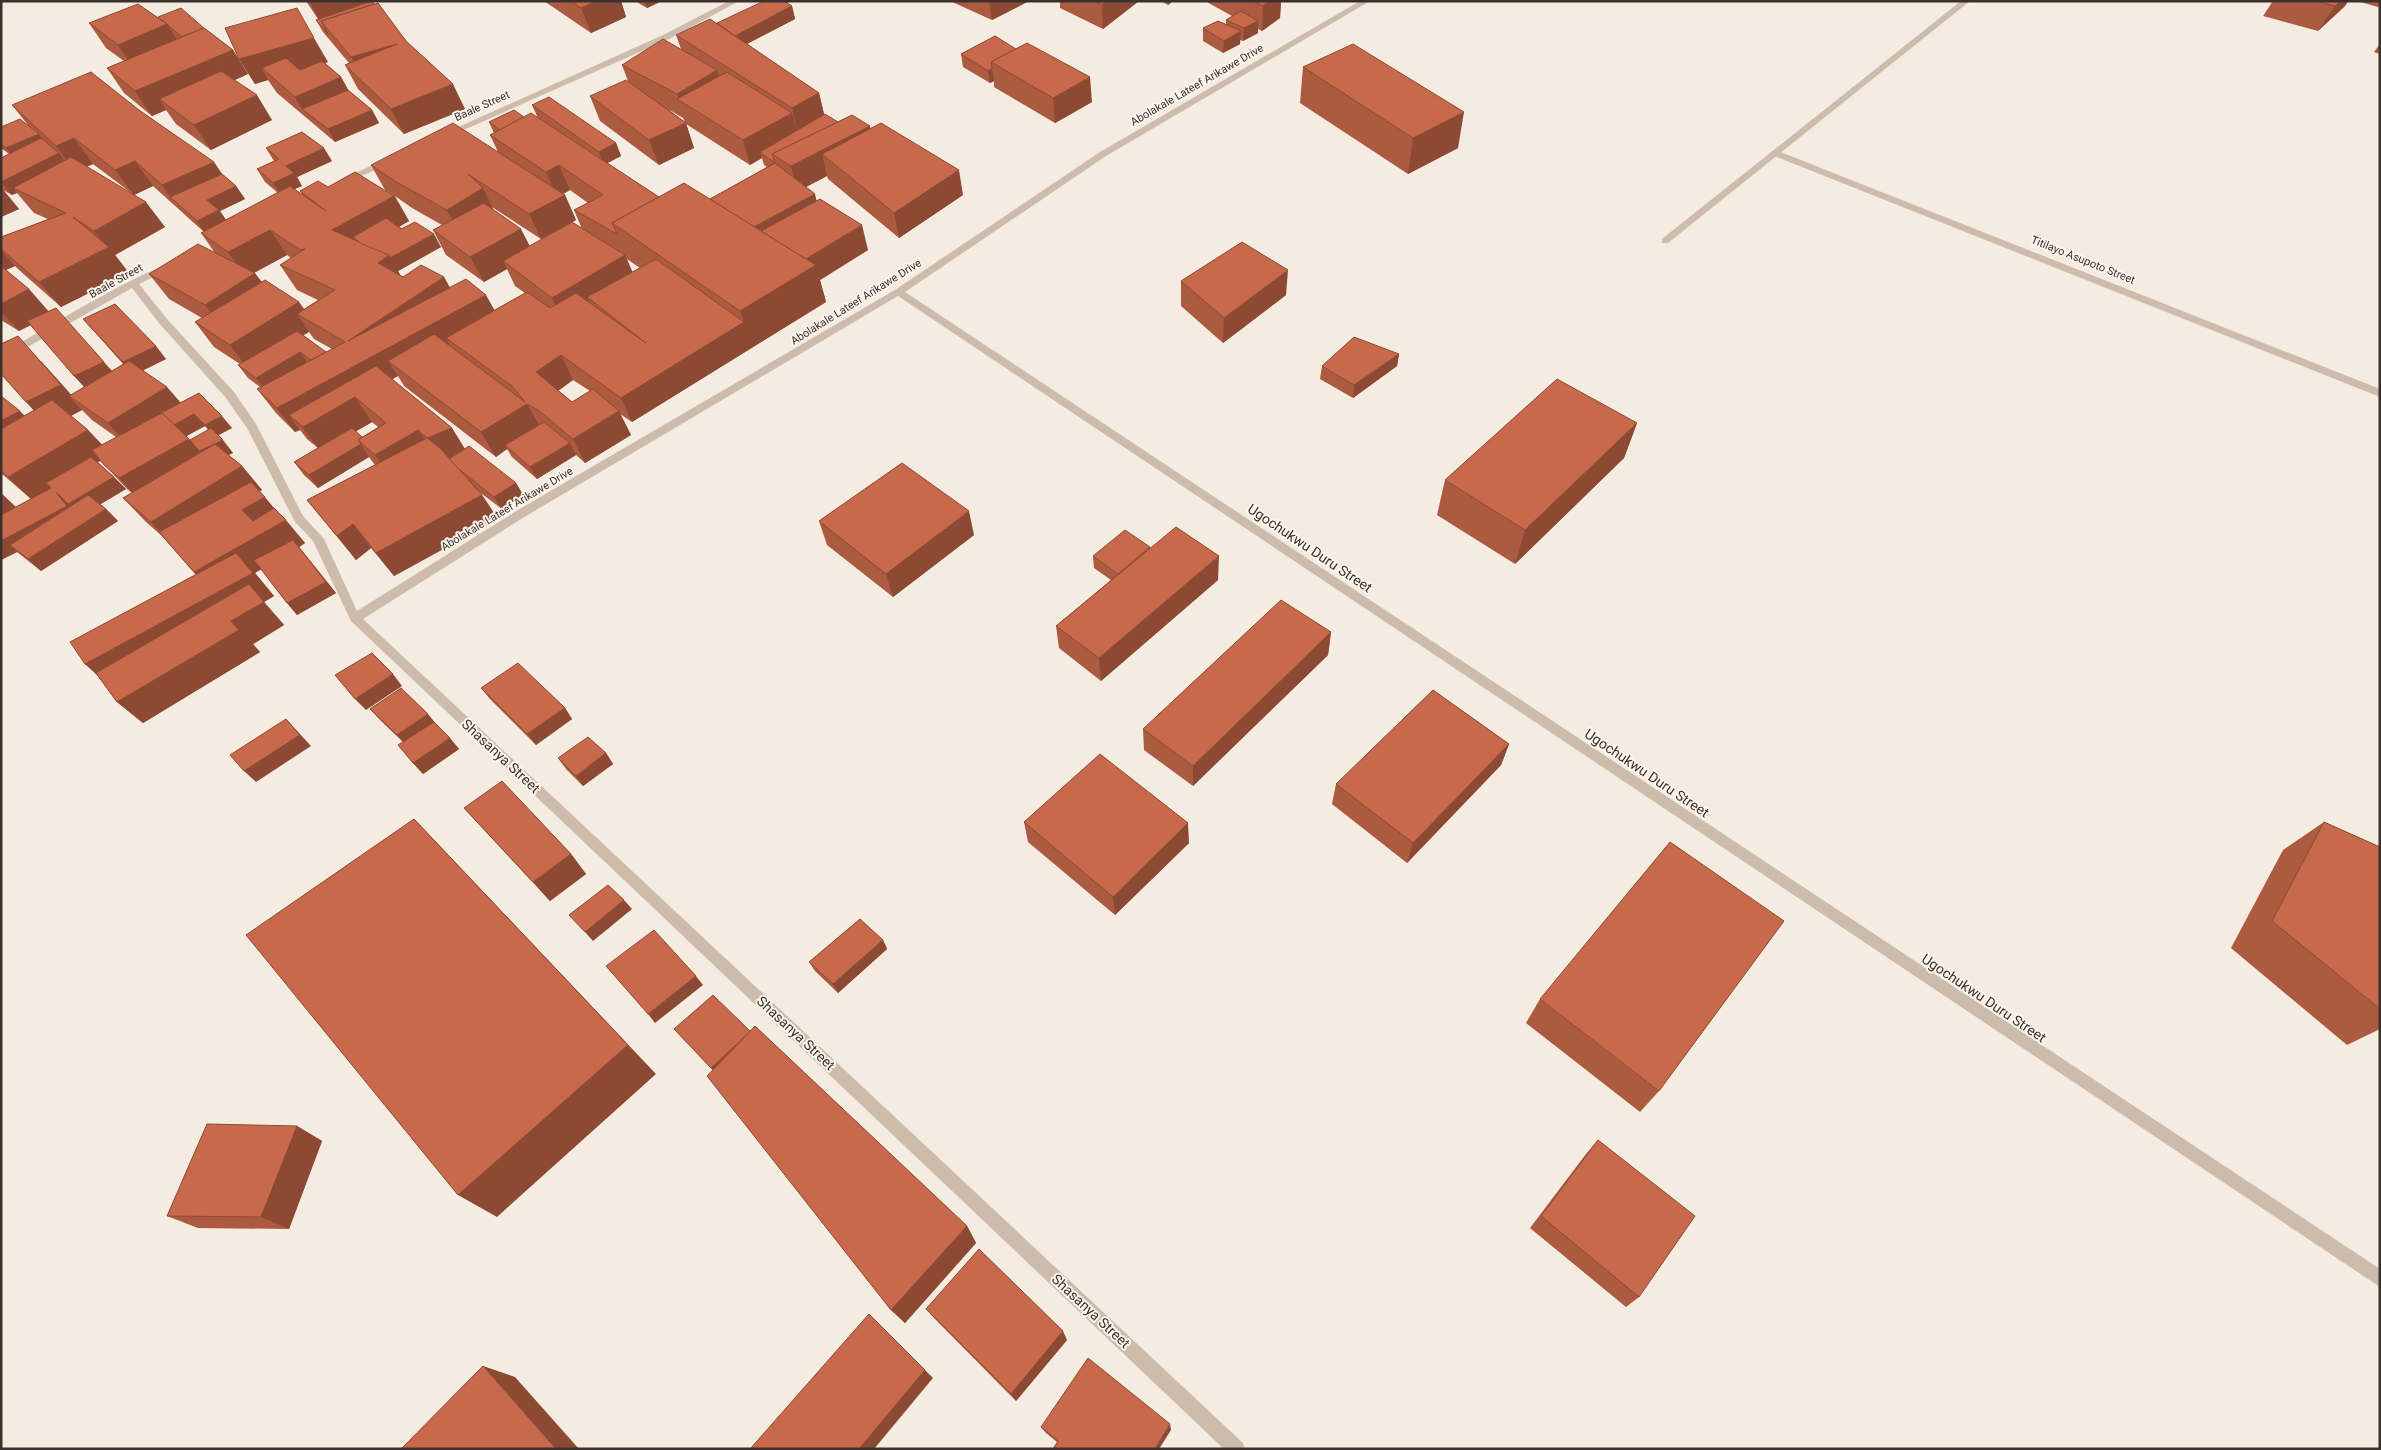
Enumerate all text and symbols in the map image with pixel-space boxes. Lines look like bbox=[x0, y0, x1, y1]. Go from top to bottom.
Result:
street label: Abolakale Lateef Arikawe Drive bbox=[1128, 41, 1266, 129]
street label: Baale Street bbox=[452, 88, 512, 124]
street label: Titilayo Asupoto Street bbox=[2029, 233, 2137, 287]
street label: Abolakale Lateef Arikawe Drive bbox=[788, 256, 924, 348]
street label: Baale Street bbox=[87, 261, 145, 301]
street label: Abolakale Lateef Arikawe Drive bbox=[439, 464, 575, 554]
street label: Ugochukwu Duru Street bbox=[1245, 500, 1375, 596]
street label: Shasanya Street bbox=[459, 716, 544, 796]
street label: Ugochukwu Duru Street bbox=[1582, 725, 1712, 821]
street label: Ugochukwu Duru Street bbox=[1919, 950, 2049, 1046]
street label: Shasanya Street bbox=[754, 993, 839, 1073]
street label: Shasanya Street bbox=[1049, 1271, 1134, 1351]

